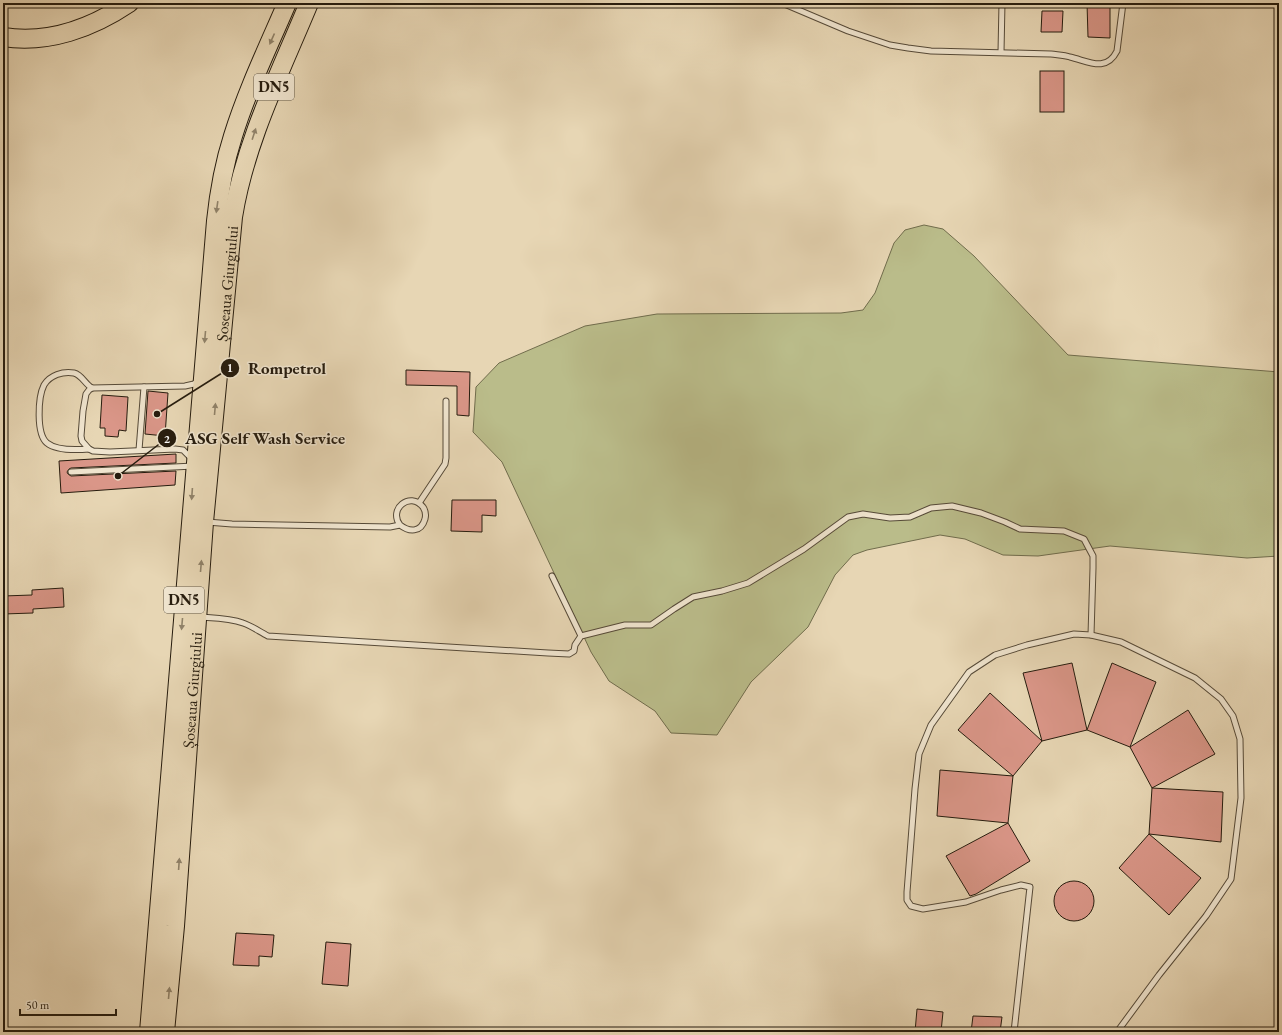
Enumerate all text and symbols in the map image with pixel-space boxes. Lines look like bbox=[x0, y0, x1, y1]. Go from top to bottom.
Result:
one-way arrow bbox=[269, 33, 275, 44]
road number: DN5 bbox=[254, 74, 294, 100]
one-way arrow bbox=[252, 128, 258, 140]
one-way arrow bbox=[214, 201, 220, 213]
street label: Șoseaua Giurgiului bbox=[211, 225, 243, 342]
one-way arrow bbox=[202, 331, 209, 343]
callout: Rompetrol bbox=[220, 354, 334, 383]
text: Rompetrol bbox=[248, 357, 326, 379]
text: 1 bbox=[227, 360, 233, 376]
one-way arrow bbox=[211, 403, 218, 415]
callout: ASG Self Wash Service bbox=[157, 424, 353, 453]
text: ASG Self Wash Service bbox=[184, 427, 345, 449]
text: 2 bbox=[164, 431, 171, 447]
one-way arrow bbox=[189, 488, 196, 500]
one-way arrow bbox=[197, 560, 204, 572]
road number: DN5 bbox=[164, 587, 204, 613]
one-way arrow bbox=[179, 618, 185, 630]
street label: Șoseaua Giurgiului bbox=[178, 631, 207, 749]
one-way arrow bbox=[176, 858, 183, 870]
one-way arrow bbox=[165, 987, 172, 999]
scale bar bbox=[20, 991, 116, 1017]
text: 50 m bbox=[26, 997, 50, 1013]

